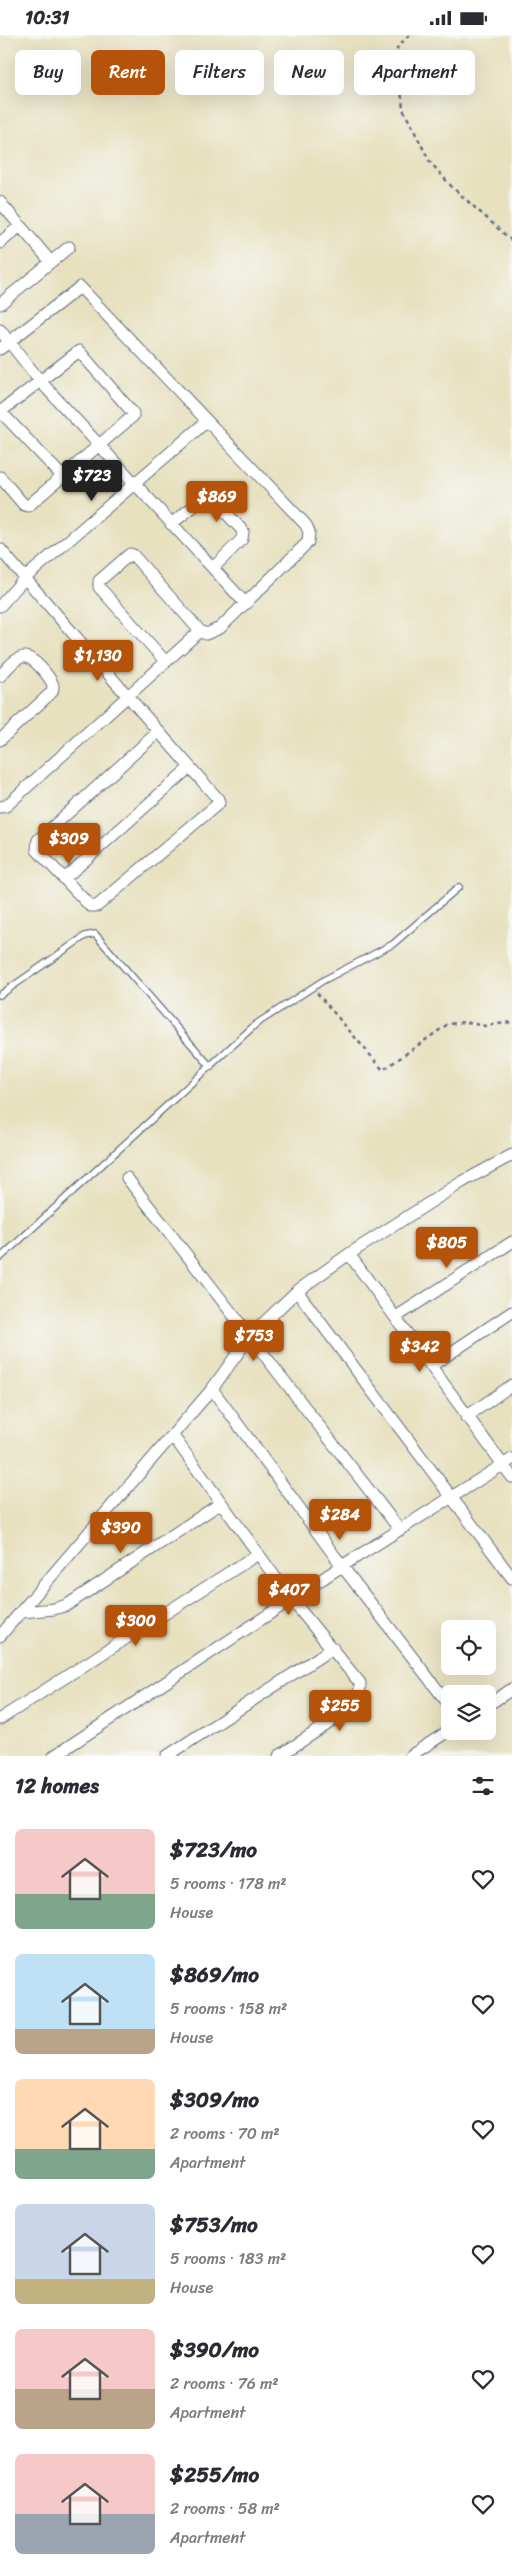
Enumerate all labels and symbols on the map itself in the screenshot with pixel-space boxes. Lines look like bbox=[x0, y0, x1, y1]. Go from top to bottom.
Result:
pin: $723 bbox=[62, 459, 122, 502]
pin: $869 bbox=[187, 481, 247, 523]
pin: $1,130 bbox=[57, 639, 139, 682]
pin: $309 bbox=[39, 823, 99, 865]
pin: $805 bbox=[417, 1227, 477, 1269]
pin: $753 bbox=[224, 1319, 284, 1362]
pin: $342 bbox=[390, 1331, 450, 1373]
pin: $284 bbox=[310, 1499, 370, 1541]
pin: $390 bbox=[91, 1511, 151, 1554]
pin: $407 bbox=[259, 1573, 319, 1616]
pin: $300 bbox=[106, 1605, 166, 1647]
pin: $255 bbox=[310, 1689, 370, 1732]

